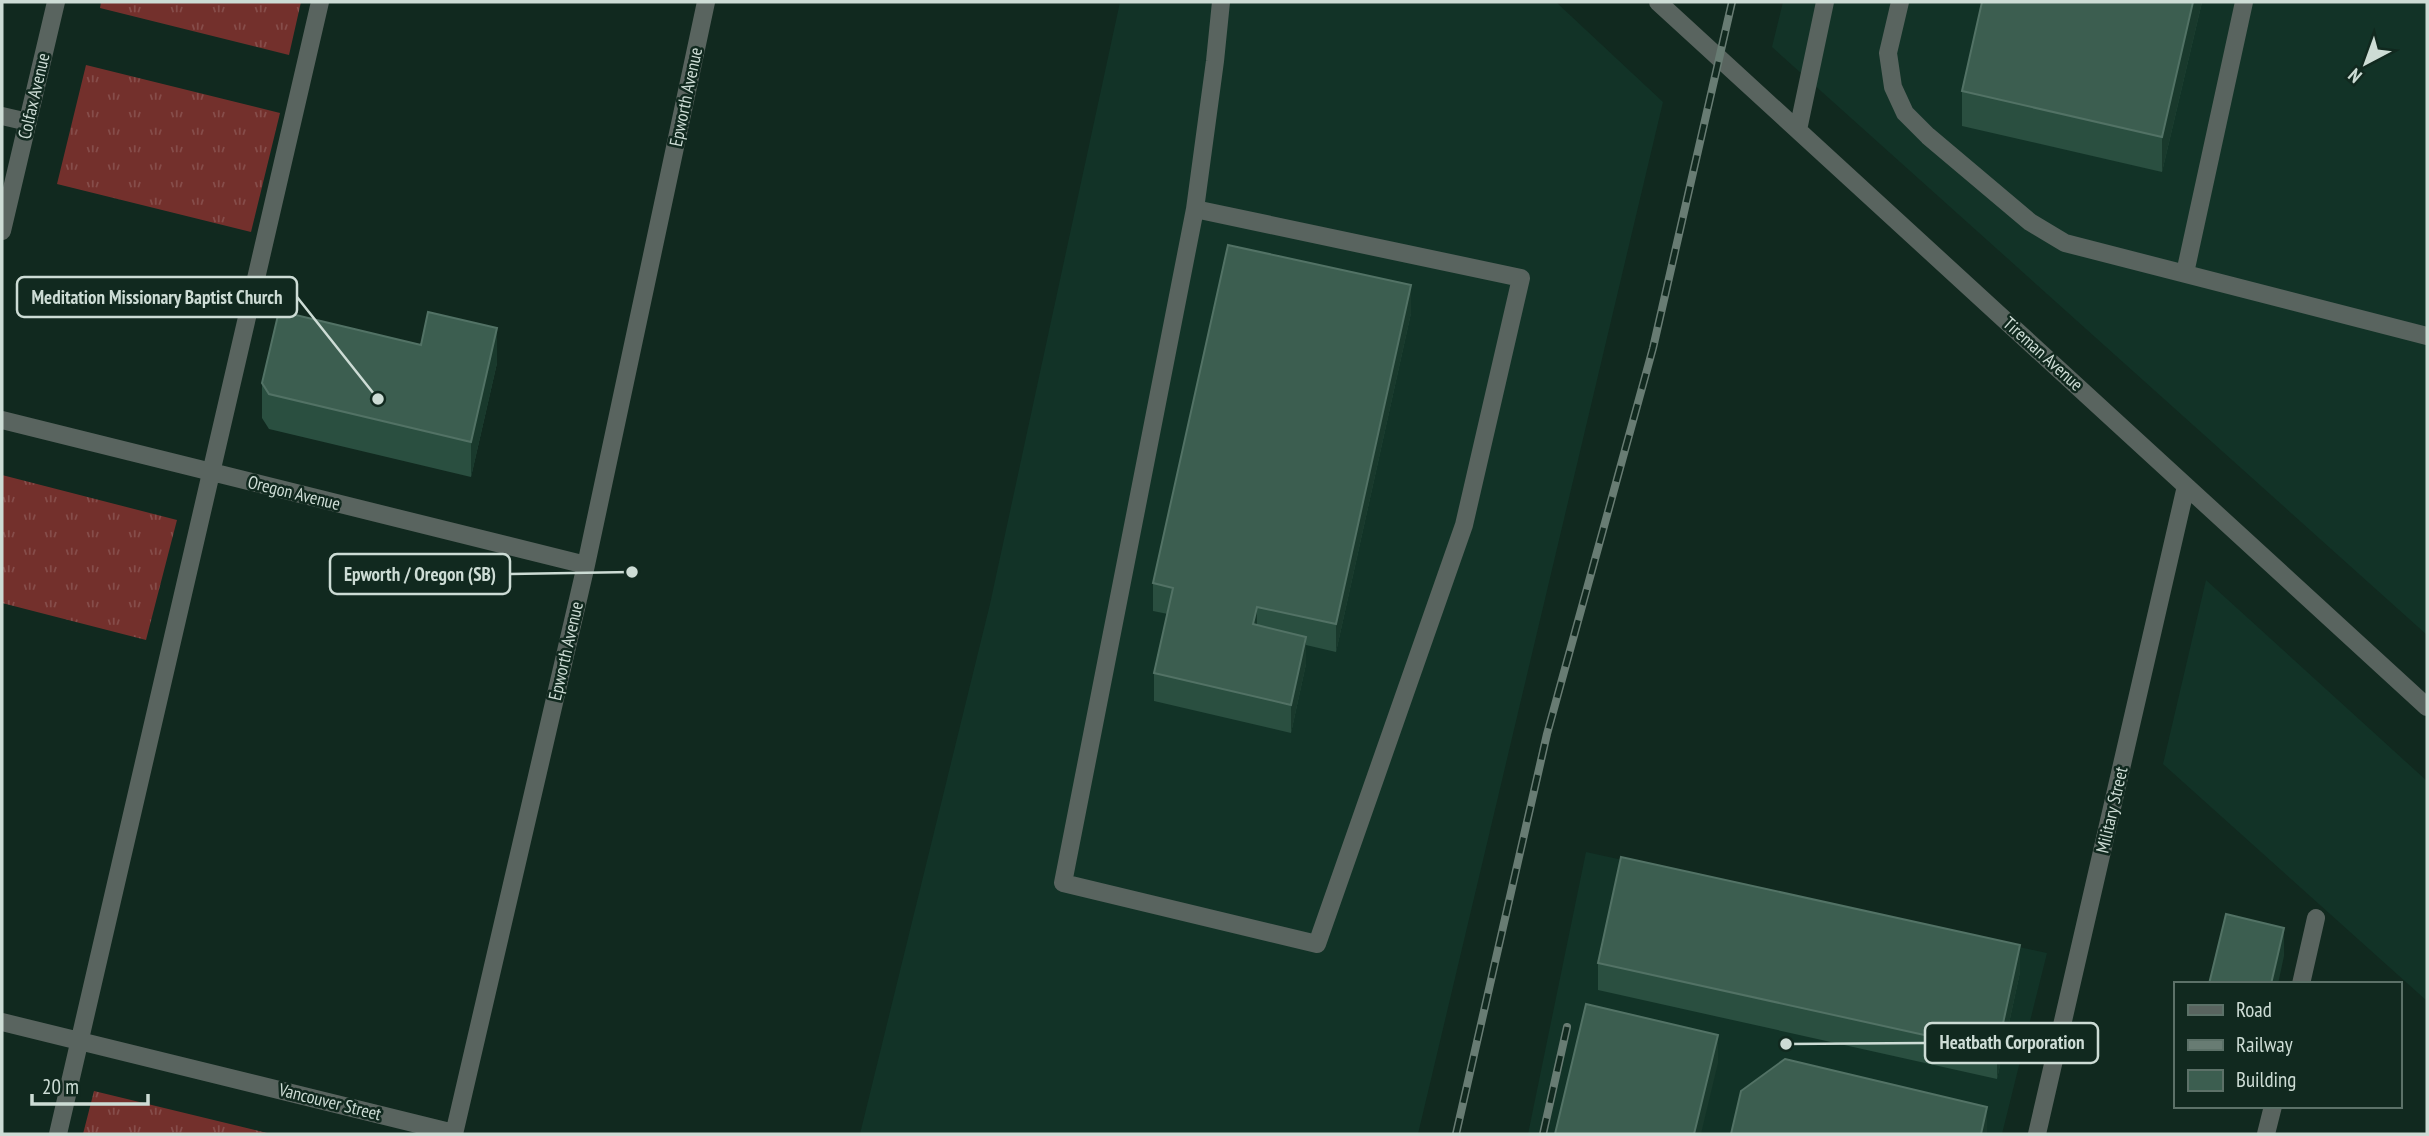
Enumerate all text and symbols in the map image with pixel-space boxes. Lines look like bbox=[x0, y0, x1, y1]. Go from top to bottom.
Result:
north arrow bbox=[2331, 28, 2401, 98]
street label: Epworth Avenue bbox=[664, 45, 707, 149]
street label: Colfax Avenue bbox=[12, 51, 55, 141]
text: N bbox=[2343, 63, 2367, 88]
callout: Meditation Missionary Baptist Church bbox=[17, 277, 297, 317]
text: Meditation Missionary Baptist Church bbox=[31, 285, 283, 309]
street label: Tireman Avenue bbox=[1998, 312, 2088, 396]
street label: Oregon Avenue bbox=[246, 470, 343, 515]
callout: Epworth / Oregon (SB) bbox=[330, 554, 510, 594]
text: Epworth / Oregon (SB) bbox=[344, 562, 496, 586]
street label: Epworth Avenue bbox=[543, 599, 588, 703]
street label: Military Street bbox=[2090, 764, 2133, 855]
legend bbox=[2174, 982, 2401, 1108]
text: Road bbox=[2236, 996, 2272, 1023]
callout: Heatbath Corporation bbox=[1925, 1023, 2098, 1063]
text: Heatbath Corporation bbox=[1940, 1030, 2084, 1054]
text: Railway bbox=[2236, 1031, 2293, 1058]
scale bar bbox=[32, 1062, 147, 1106]
text: Building bbox=[2236, 1066, 2296, 1093]
text: 20 m bbox=[42, 1073, 79, 1100]
street label: Vancouver Street bbox=[276, 1077, 384, 1125]

